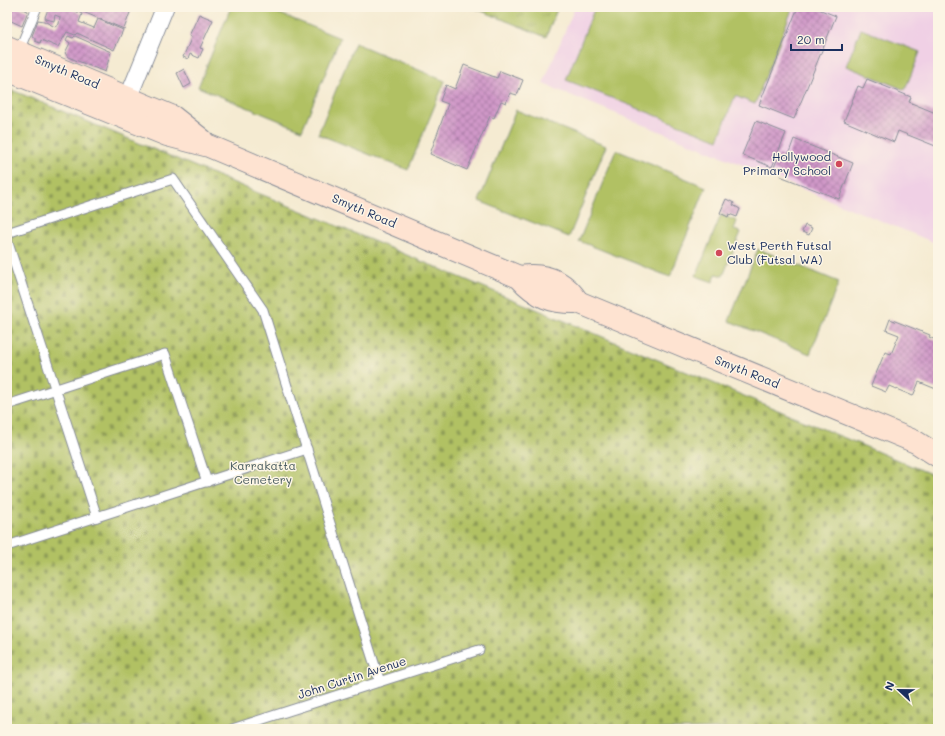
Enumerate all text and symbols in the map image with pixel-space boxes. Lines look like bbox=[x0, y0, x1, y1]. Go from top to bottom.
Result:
scale bar bbox=[791, 26, 842, 52]
text: 20 m bbox=[797, 31, 825, 47]
street label: Smyth Road bbox=[33, 50, 102, 92]
place label: Hollywood Primary School bbox=[743, 148, 831, 178]
marker: Hollywood Primary School bbox=[834, 159, 844, 169]
street label: Smyth Road bbox=[330, 189, 399, 231]
place label: West Perth Futsal Club (Futsal WA) bbox=[727, 237, 831, 267]
marker: West Perth Futsal Club (Futsal WA) bbox=[714, 248, 724, 258]
street label: Smyth Road bbox=[713, 351, 782, 391]
park label: Karrakatta Cemetery bbox=[230, 457, 296, 487]
street label: John Curtin Avenue bbox=[295, 652, 408, 702]
north arrow bbox=[879, 670, 919, 710]
text: N bbox=[881, 679, 898, 693]

